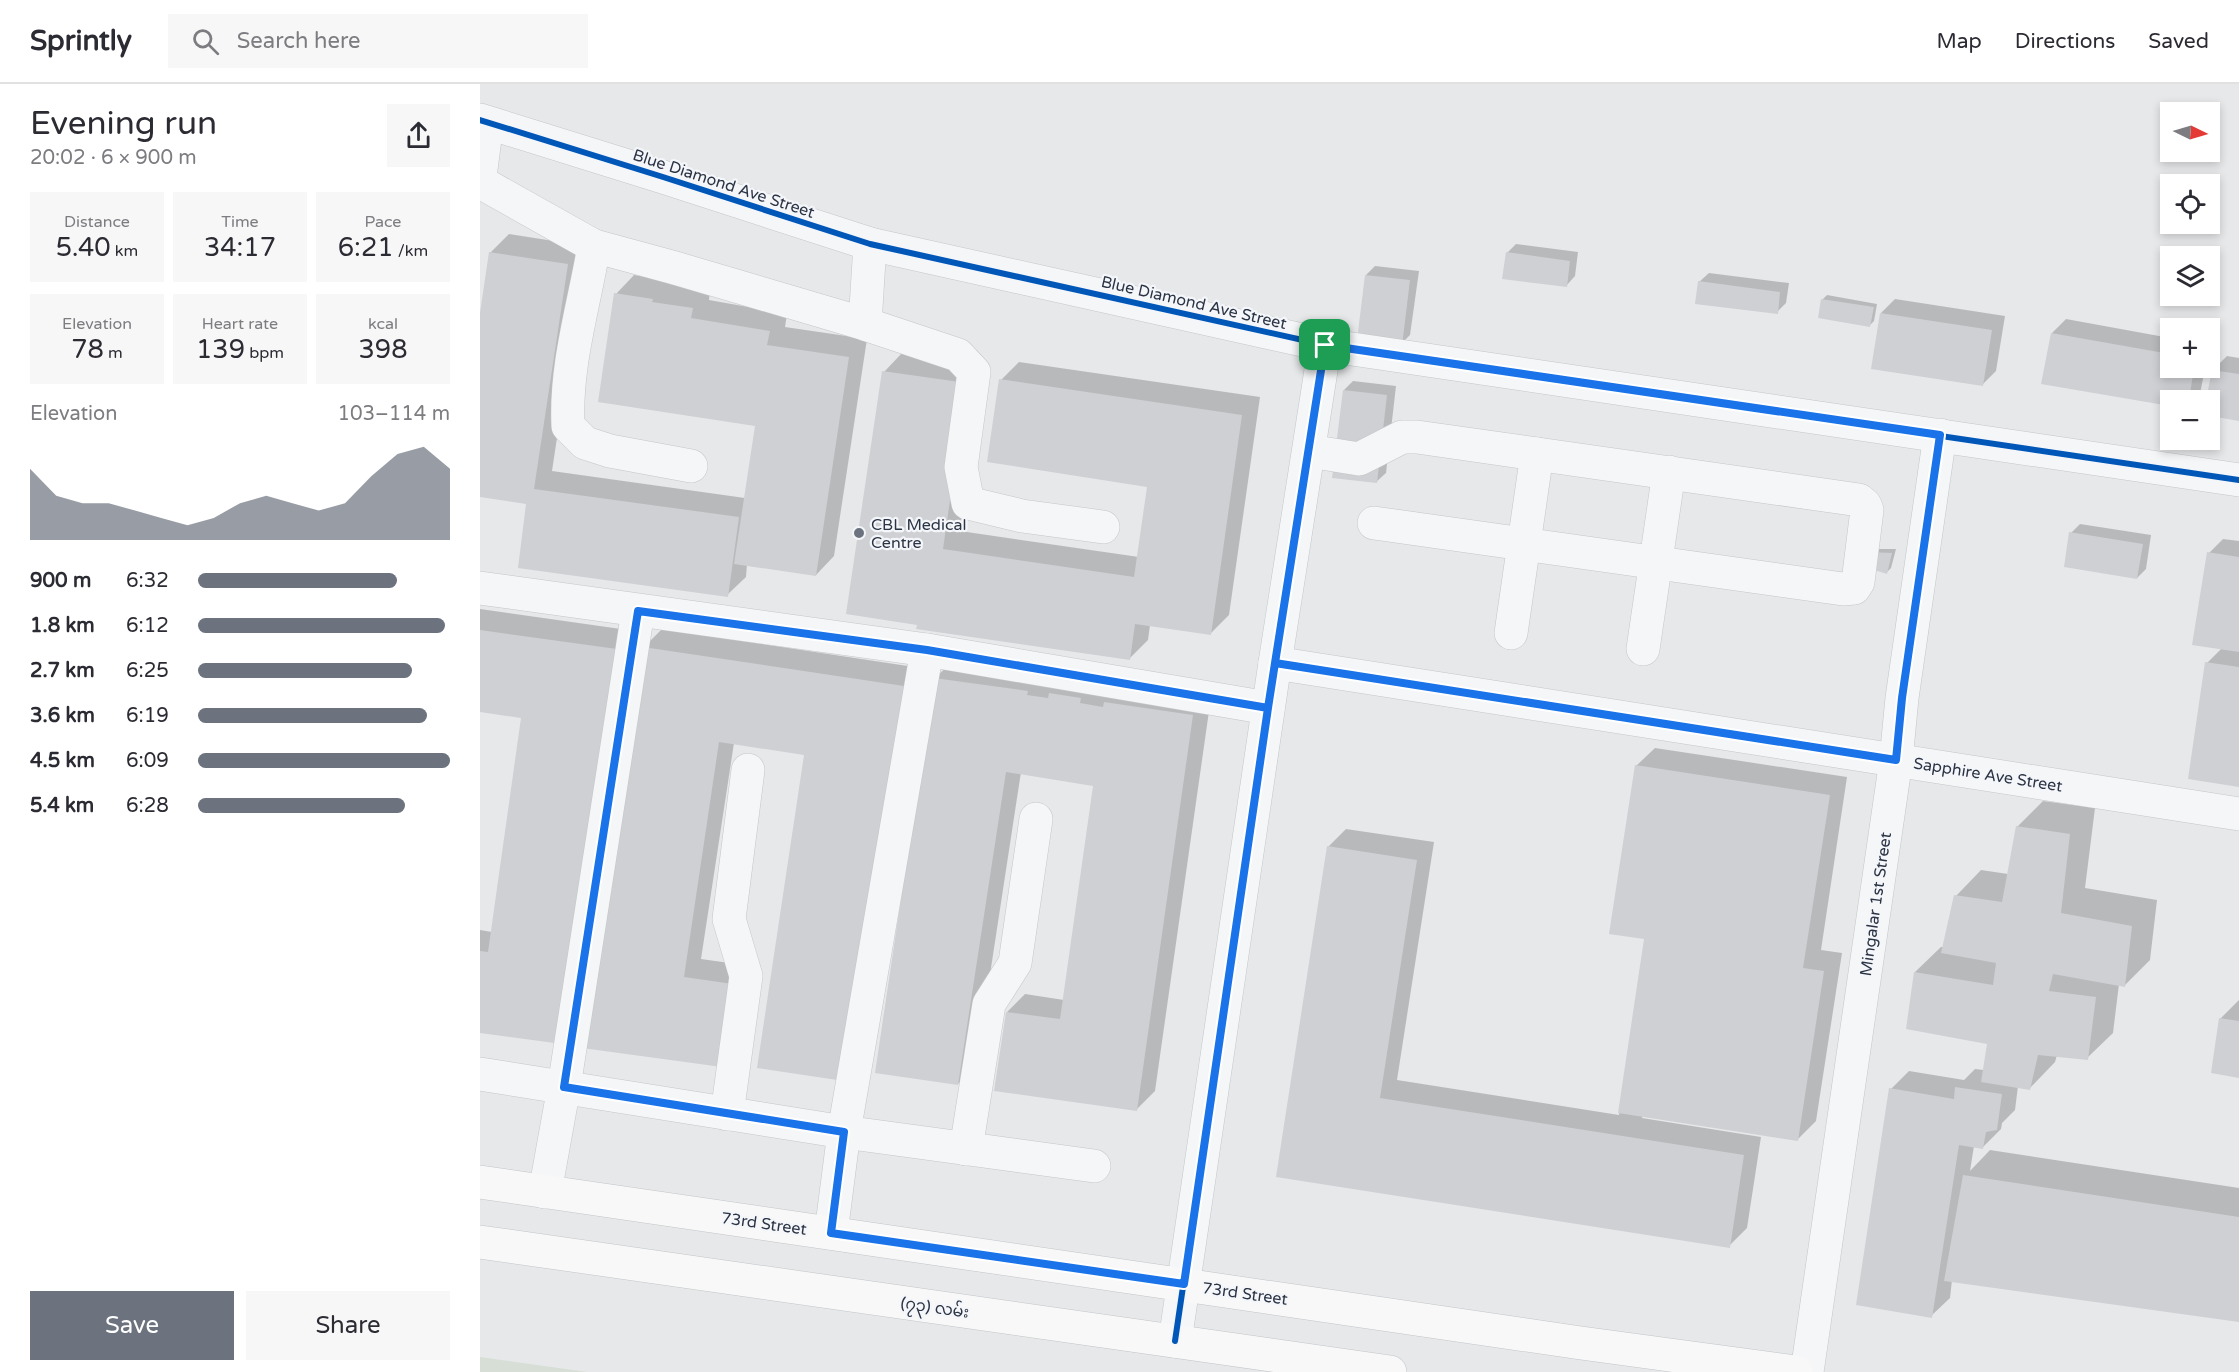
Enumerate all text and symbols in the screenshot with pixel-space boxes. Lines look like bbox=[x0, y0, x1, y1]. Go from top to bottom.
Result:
search box bbox=[168, 14, 588, 68]
text: Sprintly bbox=[30, 24, 132, 58]
icon: search bbox=[189, 25, 222, 58]
text: Search here bbox=[237, 28, 361, 54]
text: Map bbox=[1936, 29, 1982, 54]
text: Directions bbox=[2015, 29, 2115, 54]
text: Saved bbox=[2148, 29, 2209, 54]
north arrow bbox=[2160, 102, 2220, 162]
map controls bbox=[2160, 102, 2220, 450]
text: Evening run bbox=[30, 104, 217, 143]
button: share bbox=[387, 104, 450, 167]
street label: Blue Diamond Ave Street bbox=[630, 145, 817, 223]
text: 20:02 · 6 × 900 m bbox=[30, 146, 197, 170]
button: locate bbox=[2160, 174, 2220, 234]
text: Distance bbox=[64, 212, 130, 232]
text: Time bbox=[221, 212, 259, 232]
text: Pace bbox=[365, 212, 401, 232]
text: 5.40 bbox=[56, 232, 111, 263]
text: 34:17 bbox=[204, 232, 276, 263]
text: 6:21 bbox=[338, 232, 394, 263]
text: km bbox=[111, 241, 138, 261]
text: /km bbox=[394, 241, 428, 261]
button: layers bbox=[2160, 246, 2220, 306]
street label: Blue Diamond Ave Street bbox=[1099, 272, 1289, 334]
text: Elevation bbox=[62, 314, 132, 334]
text: Heart rate bbox=[202, 314, 278, 334]
text: kcal bbox=[368, 314, 398, 334]
button: + bbox=[2160, 318, 2220, 378]
pin bbox=[1299, 319, 1350, 370]
icon: arrive bbox=[1308, 328, 1341, 361]
text: 78 bbox=[71, 334, 104, 365]
text: 139 bbox=[196, 334, 245, 365]
text: 398 bbox=[359, 334, 407, 365]
text: m bbox=[104, 343, 123, 363]
text: bpm bbox=[245, 343, 284, 363]
button: − bbox=[2160, 390, 2220, 450]
text: Elevation bbox=[30, 402, 117, 426]
text: 103–114 m bbox=[337, 402, 450, 426]
place label: CBL Medical Centre bbox=[871, 515, 966, 553]
marker: CBL Medical Centre bbox=[852, 526, 866, 540]
text: 900 m bbox=[30, 569, 91, 593]
text: 6:32 bbox=[126, 569, 169, 593]
text: 1.8 km bbox=[30, 614, 95, 638]
text: 6:12 bbox=[126, 614, 169, 638]
text: 2.7 km bbox=[30, 659, 95, 683]
text: 6:25 bbox=[126, 659, 169, 683]
text: 3.6 km bbox=[30, 704, 95, 728]
text: 6:19 bbox=[126, 704, 169, 728]
text: 4.5 km bbox=[30, 749, 95, 773]
text: 6:09 bbox=[126, 749, 169, 773]
street label: Sapphire Ave Street bbox=[1912, 753, 2064, 797]
text: 5.4 km bbox=[30, 794, 94, 818]
text: 6:28 bbox=[126, 794, 169, 818]
street label: Mingalar 1st Street bbox=[1856, 831, 1896, 977]
street label: 73rd Street bbox=[720, 1208, 808, 1240]
street label: 73rd Street bbox=[1201, 1278, 1289, 1310]
button: Save bbox=[30, 1291, 234, 1360]
button: Share bbox=[246, 1291, 450, 1360]
street label: (၇၃) လမ်း bbox=[899, 1291, 971, 1326]

